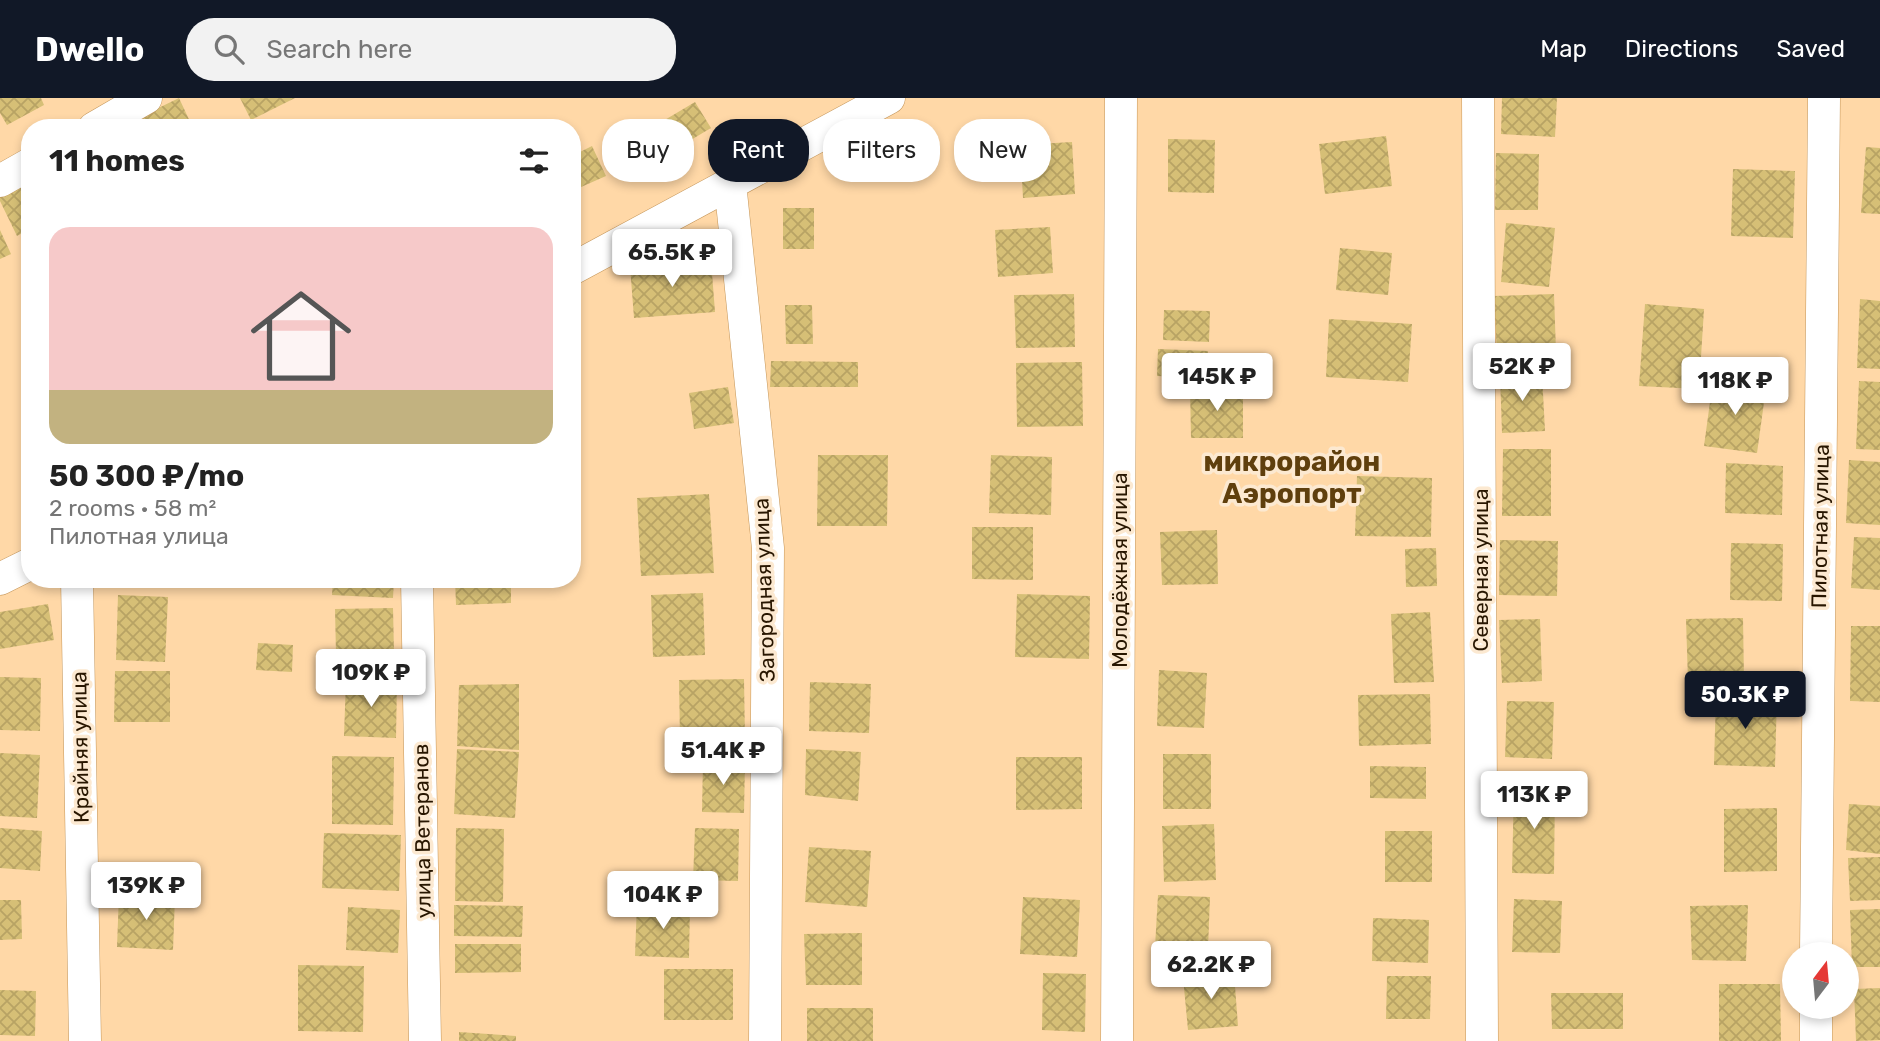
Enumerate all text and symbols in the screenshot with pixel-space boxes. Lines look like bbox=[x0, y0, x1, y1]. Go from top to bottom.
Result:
search box bbox=[186, 18, 676, 81]
text: Dwello bbox=[35, 30, 144, 69]
icon: search bbox=[210, 30, 248, 68]
text: Search here bbox=[266, 34, 412, 65]
text: Map bbox=[1540, 35, 1587, 63]
text: Directions bbox=[1625, 35, 1738, 63]
text: Saved bbox=[1776, 35, 1845, 63]
chip: Buy bbox=[602, 119, 694, 182]
chip: Rent bbox=[708, 119, 809, 182]
chip: Filters bbox=[823, 119, 940, 182]
chip: New bbox=[954, 119, 1051, 182]
icon: filters bbox=[515, 142, 553, 180]
text: 11 homes bbox=[49, 143, 185, 179]
pin: 65.5K ₽ bbox=[607, 230, 737, 289]
text: 65.5K ₽ bbox=[628, 238, 716, 266]
icon: home bbox=[238, 273, 364, 399]
pin: 52K ₽ bbox=[1473, 344, 1571, 403]
text: 52K ₽ bbox=[1489, 352, 1555, 380]
pin: 145K ₽ bbox=[1160, 354, 1274, 413]
pin: 118K ₽ bbox=[1678, 358, 1792, 417]
text: 145K ₽ bbox=[1178, 362, 1256, 390]
text: 118K ₽ bbox=[1697, 366, 1773, 394]
street label: Пилотная улица bbox=[1806, 444, 1834, 608]
district label: микрорайон Аэропорт bbox=[1204, 445, 1380, 510]
text: 50 300 ₽/mo bbox=[49, 458, 244, 494]
street label: Молодёжная улица bbox=[1107, 472, 1132, 668]
street label: Северная улица bbox=[1468, 488, 1493, 652]
text: 2 rooms · 58 m² bbox=[49, 494, 216, 522]
street label: Загородная улица bbox=[748, 498, 780, 682]
text: Пилотная улица bbox=[49, 522, 229, 550]
pin: 109K ₽ bbox=[314, 650, 428, 709]
text: 109K ₽ bbox=[332, 658, 410, 686]
street label: Крайняя улица bbox=[66, 671, 94, 823]
pin: 50.3K ₽ bbox=[1680, 672, 1810, 731]
text: 50.3K ₽ bbox=[1701, 680, 1789, 708]
pin: 51.4K ₽ bbox=[658, 728, 788, 787]
text: 51.4K ₽ bbox=[681, 736, 765, 764]
street label: улица Ветеранов bbox=[408, 744, 436, 918]
pin: 113K ₽ bbox=[1477, 772, 1591, 831]
text: 113K ₽ bbox=[1497, 780, 1571, 808]
pin: 139K ₽ bbox=[89, 862, 203, 922]
text: 139K ₽ bbox=[107, 871, 185, 899]
pin: 104K ₽ bbox=[606, 872, 720, 931]
text: 104K ₽ bbox=[623, 880, 703, 908]
pin: 62.2K ₽ bbox=[1146, 942, 1276, 1001]
north arrow bbox=[1782, 942, 1858, 1018]
map controls bbox=[1782, 942, 1859, 1019]
text: 62.2K ₽ bbox=[1167, 950, 1255, 978]

